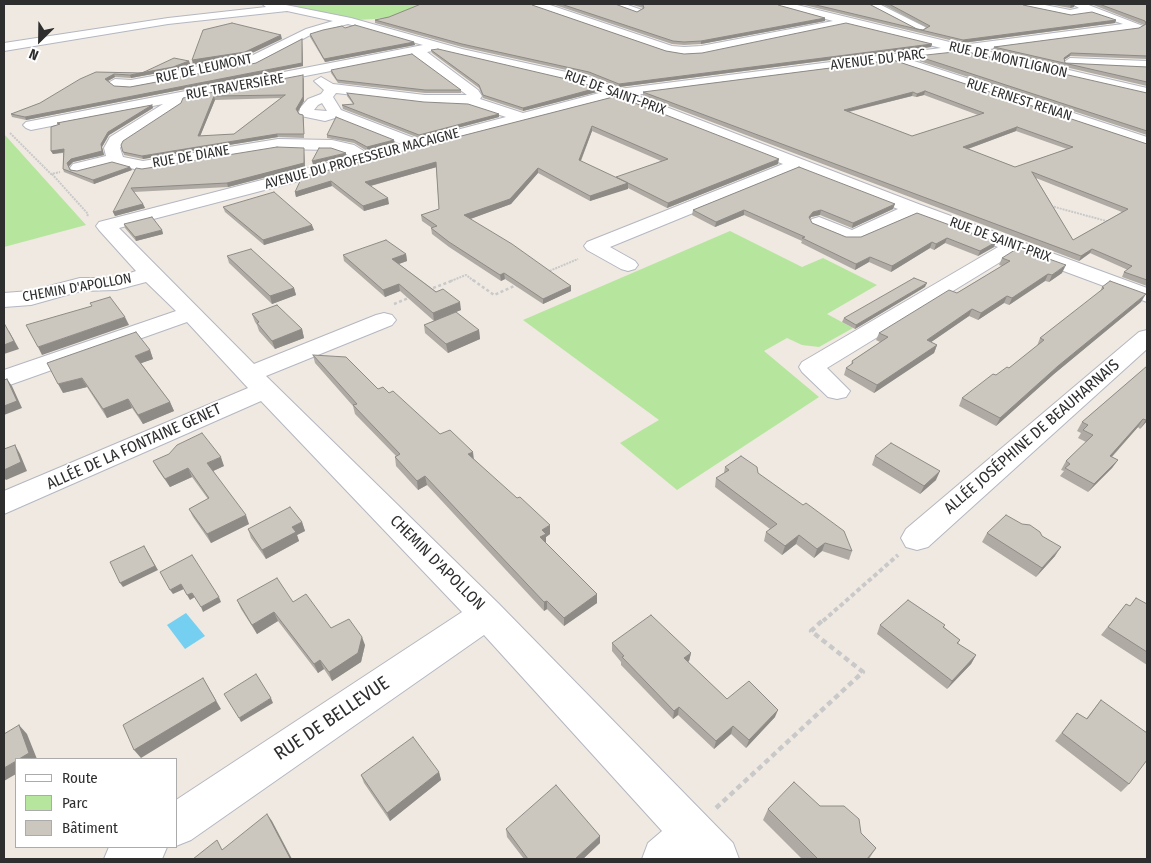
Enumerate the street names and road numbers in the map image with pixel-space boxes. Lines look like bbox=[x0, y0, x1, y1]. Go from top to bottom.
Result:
street label: RUE DE MONTLIGNON bbox=[947, 38, 1069, 82]
street label: AVENUE DU PARC bbox=[830, 46, 926, 74]
street label: RUE DE LEUMONT bbox=[154, 51, 254, 87]
street label: RUE DE SAINT-PRIX bbox=[562, 67, 668, 119]
street label: RUE TRAVERSIÈRE bbox=[185, 70, 285, 104]
street label: RUE ERNEST RENAN bbox=[964, 75, 1074, 125]
street label: AVENUE DU PROFESSEUR MACAIGNE bbox=[263, 125, 461, 193]
street label: RUE DE DIANE bbox=[151, 142, 231, 172]
street label: RUE DE SAINT-PRIX bbox=[947, 214, 1053, 266]
street label: CHEMIN D'APOLLON bbox=[21, 270, 133, 306]
street label: ALLÉE JOSÉPHINE DE BEAUHARNAIS bbox=[940, 356, 1124, 518]
street label: ALLÉE DE LA FONTAINE GENET bbox=[44, 400, 224, 494]
street label: CHEMIN D'APOLLON bbox=[386, 512, 488, 614]
street label: RUE DE BELLEVUE bbox=[270, 672, 394, 766]

